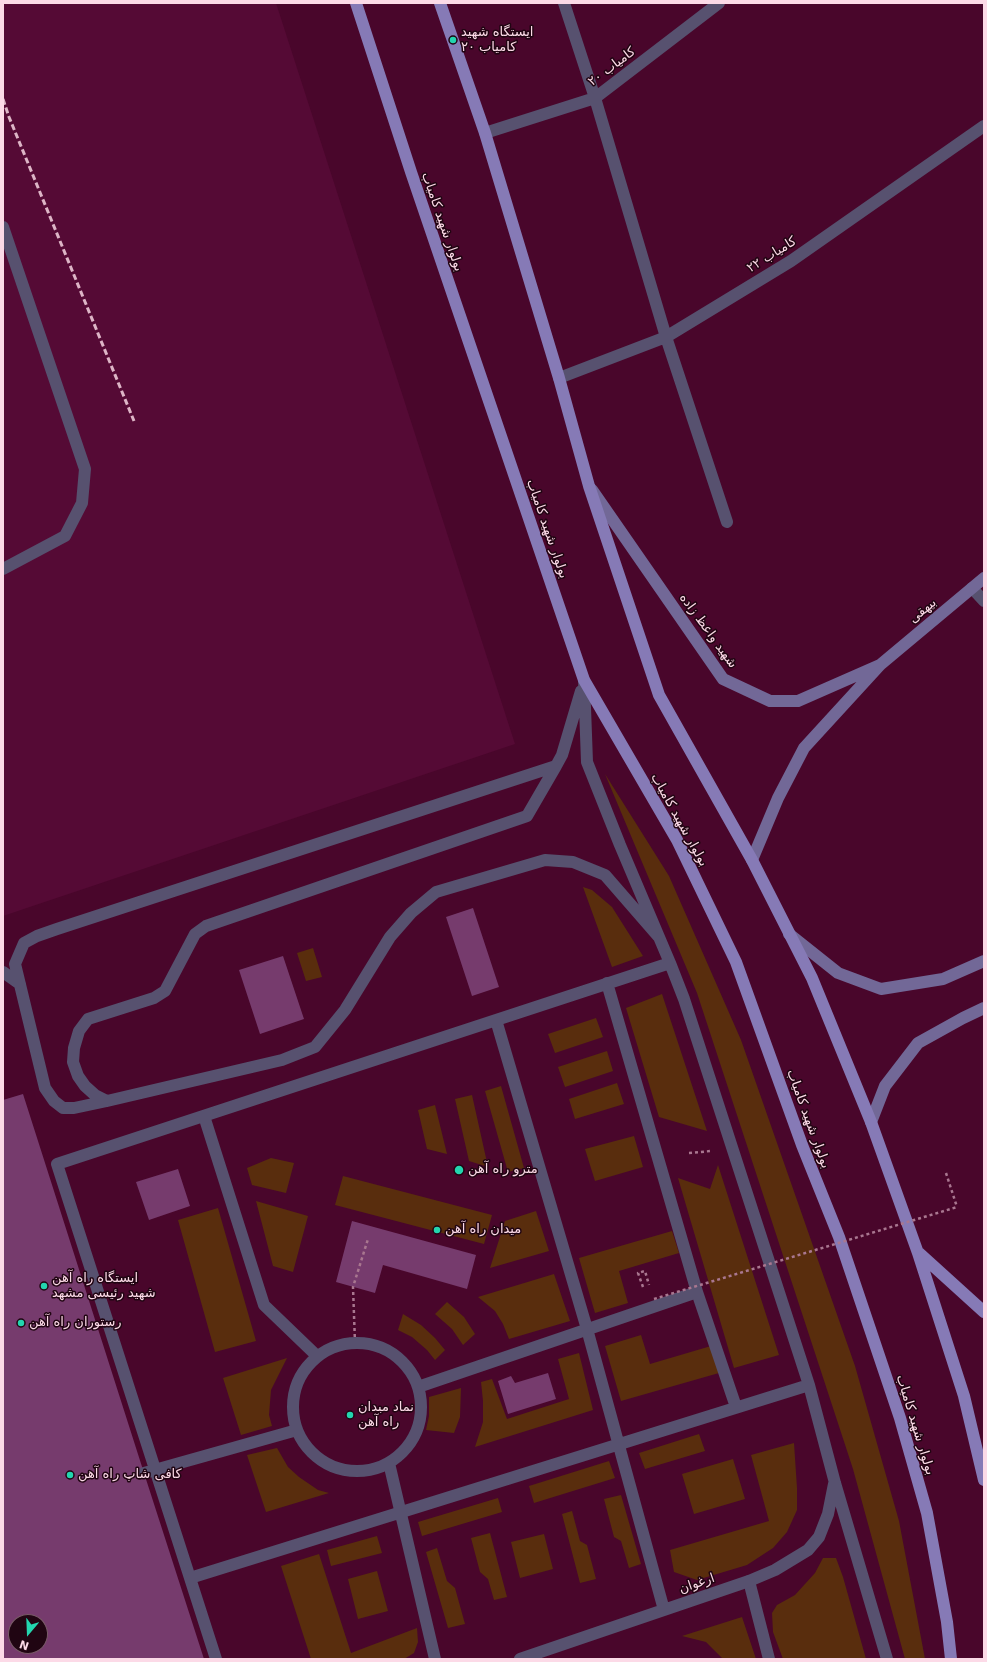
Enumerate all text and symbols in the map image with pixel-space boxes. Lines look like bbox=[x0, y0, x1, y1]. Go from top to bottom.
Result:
place label: ایستگاه شهید کامیاب ۲۰ bbox=[461, 25, 533, 56]
marker: ایستگاه شهید کامیاب ۲۰ bbox=[448, 35, 458, 45]
street label: کامیاب ۲۰ bbox=[585, 44, 639, 90]
street label: بولوار شهید کامیاب bbox=[418, 170, 466, 274]
street label: کامیاب ۲۲ bbox=[744, 234, 800, 276]
street label: بولوار شهید کامیاب bbox=[523, 477, 571, 581]
street label: شهید واعظ زاده bbox=[676, 591, 740, 671]
street label: بیهقی bbox=[906, 595, 940, 627]
street label: بولوار شهید کامیاب bbox=[647, 771, 711, 869]
street label: بولوار شهید کامیاب bbox=[783, 1067, 833, 1171]
place label: مترو راه آهن bbox=[468, 1162, 538, 1178]
marker: مترو راه آهن bbox=[453, 1164, 465, 1176]
place label: میدان راه آهن bbox=[445, 1222, 521, 1238]
marker: میدان راه آهن bbox=[432, 1225, 442, 1235]
place label: ایستگاه راه آهن شهید رئیسی مشهد bbox=[52, 1271, 156, 1302]
marker: ایستگاه راه آهن شهید رئیسی مشهد bbox=[39, 1281, 49, 1291]
place label: رستوران راه آهن bbox=[29, 1315, 122, 1331]
marker: رستوران راه آهن bbox=[16, 1318, 26, 1328]
street label: بولوار شهید کامیاب bbox=[892, 1373, 938, 1477]
place label: نماد میدان راه آهن bbox=[358, 1400, 414, 1431]
marker: نماد میدان راه آهن bbox=[345, 1410, 355, 1420]
place label: کافی شاپ راه آهن bbox=[78, 1467, 182, 1483]
marker: کافی شاپ راه آهن bbox=[65, 1470, 75, 1480]
street label: ارغوان bbox=[677, 1571, 717, 1597]
north arrow bbox=[8, 1614, 48, 1654]
text: N bbox=[18, 1637, 31, 1653]

